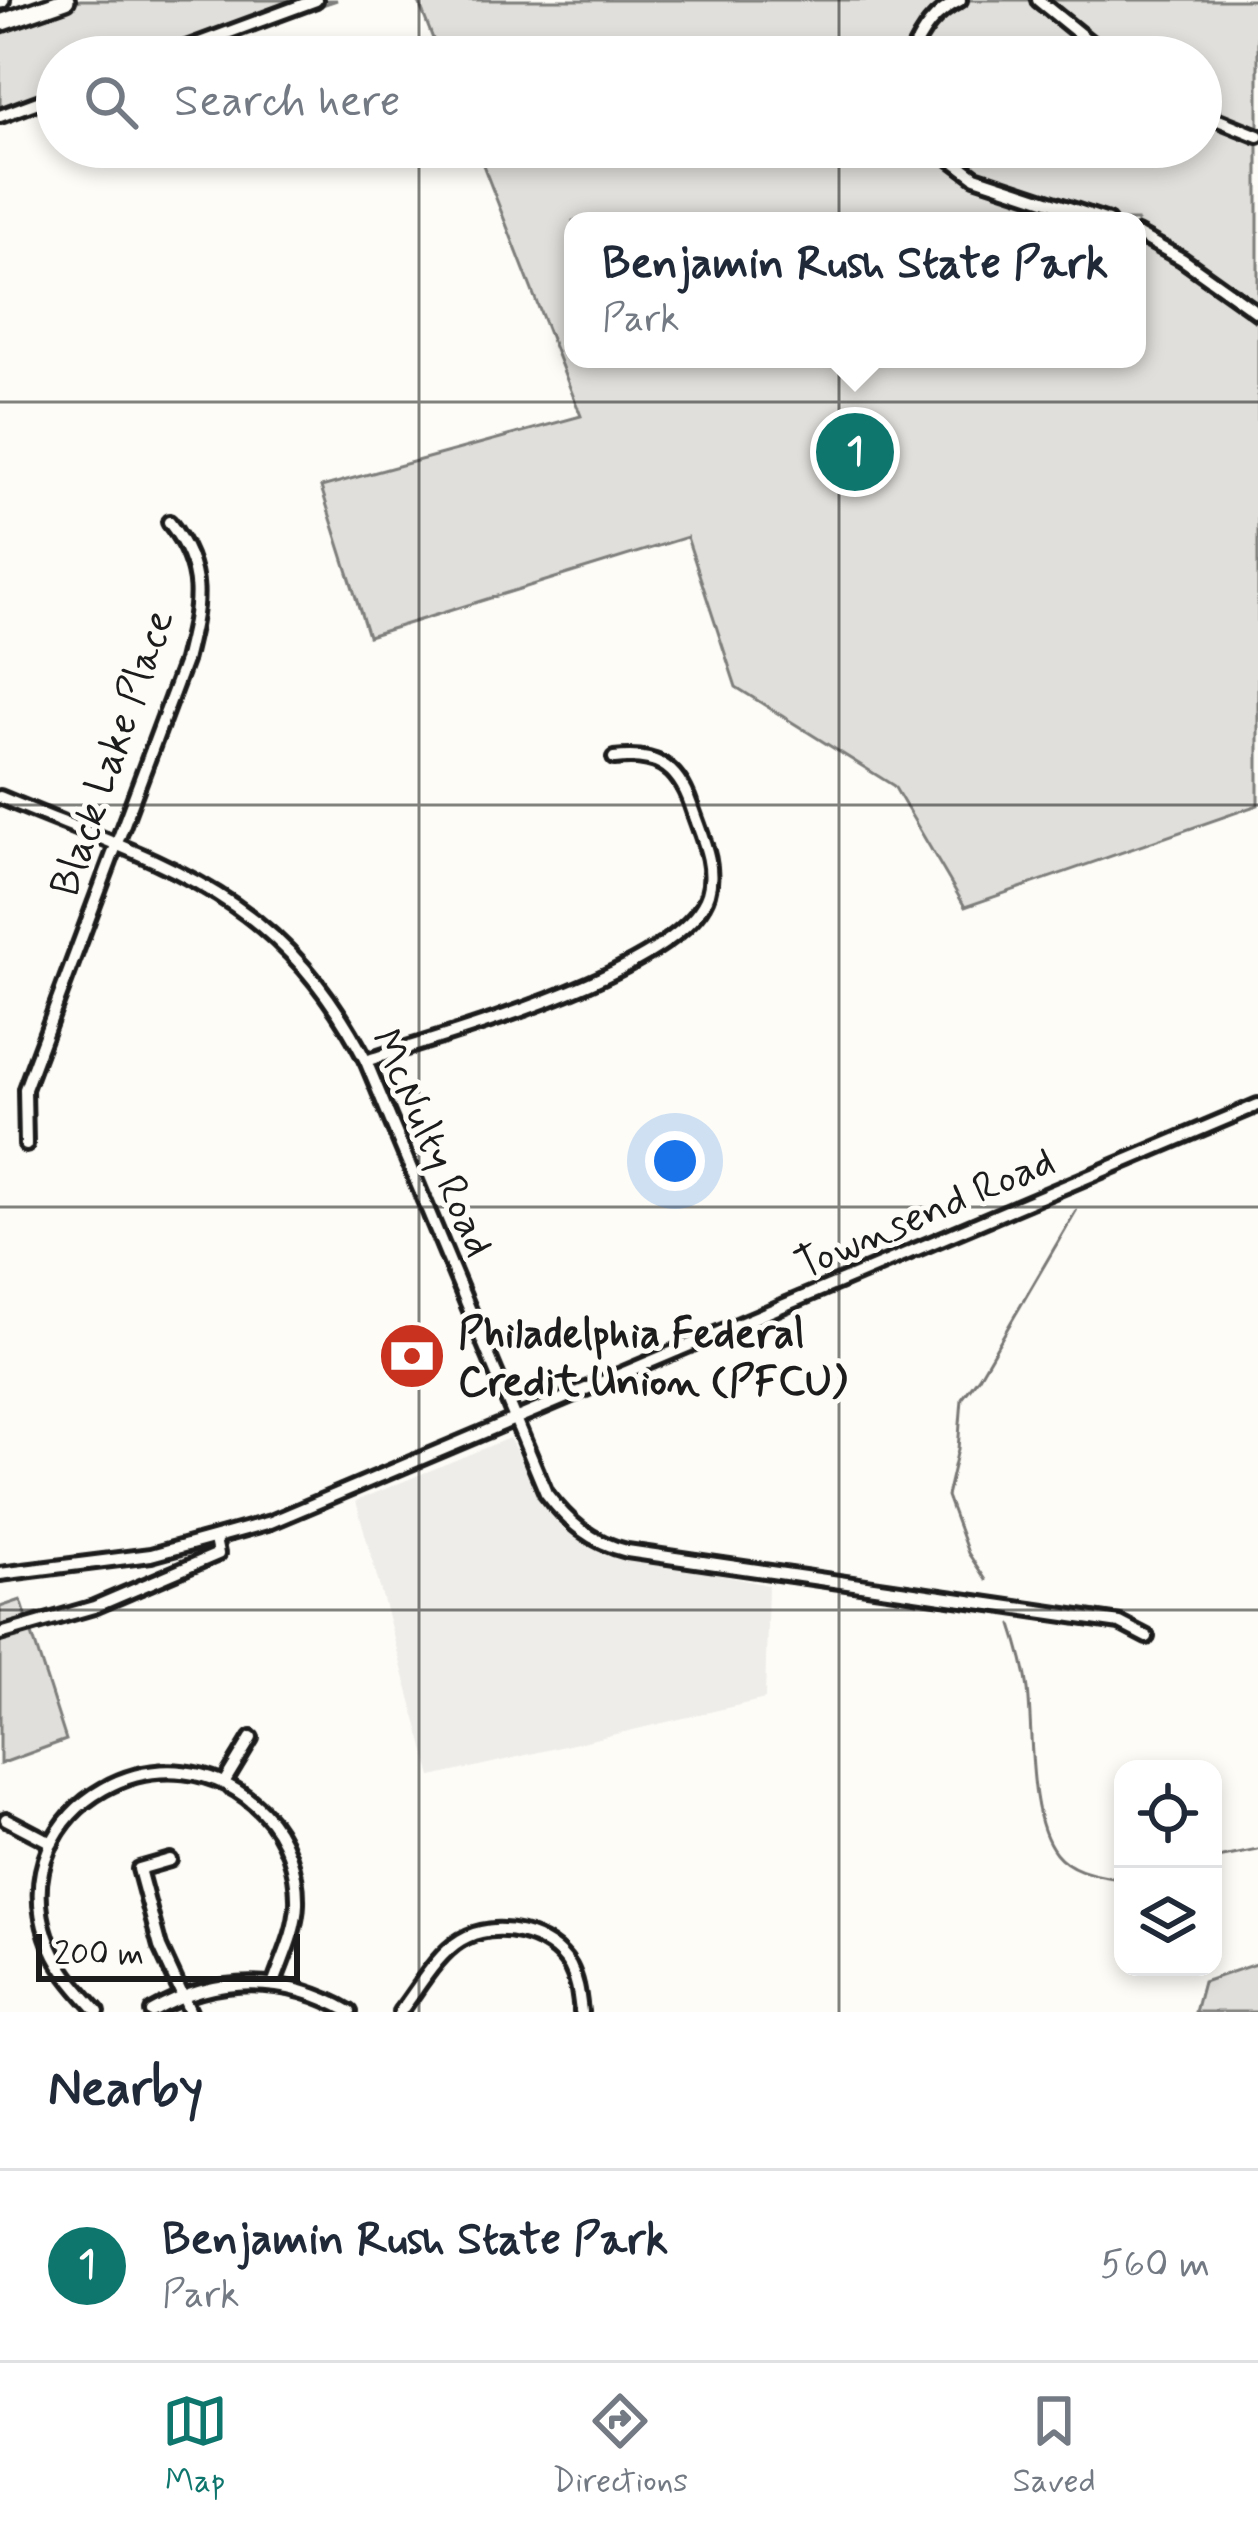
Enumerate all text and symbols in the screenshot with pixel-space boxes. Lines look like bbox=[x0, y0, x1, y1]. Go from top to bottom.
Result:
search box bbox=[36, 36, 1222, 168]
icon: search bbox=[78, 69, 144, 135]
text: Search here bbox=[174, 73, 401, 132]
popup bbox=[564, 212, 1146, 368]
text: Benjamin Rush State Park bbox=[602, 235, 1108, 294]
text: Park bbox=[602, 294, 680, 345]
pin: 1 bbox=[816, 407, 894, 497]
street label: Black Lake Place bbox=[38, 602, 188, 904]
street label: McNulty Road bbox=[356, 1021, 506, 1266]
your location bbox=[645, 1131, 705, 1191]
street label: Townsend Road bbox=[787, 1135, 1064, 1294]
place label: Philadelphia Federal Credit Union (PFCU) bbox=[458, 1308, 847, 1411]
bank icon: Philadelphia Federal Credit Union (PFCU) bbox=[377, 1321, 447, 1391]
map controls bbox=[1114, 1760, 1222, 1976]
button: locate bbox=[1114, 1760, 1222, 1868]
button: layers bbox=[1114, 1868, 1222, 1976]
scale bar bbox=[36, 1928, 300, 1981]
text: 200 m bbox=[54, 1933, 144, 1977]
text: Nearby bbox=[48, 2057, 203, 2123]
text: Benjamin Rush State Park bbox=[162, 2211, 668, 2270]
text: 1 bbox=[78, 2240, 96, 2291]
text: 560 m bbox=[1100, 2240, 1210, 2291]
text: Park bbox=[162, 2270, 240, 2321]
tab: Map bbox=[162, 2388, 228, 2504]
tab: Directions bbox=[552, 2388, 688, 2504]
tab: Saved bbox=[1012, 2388, 1096, 2504]

